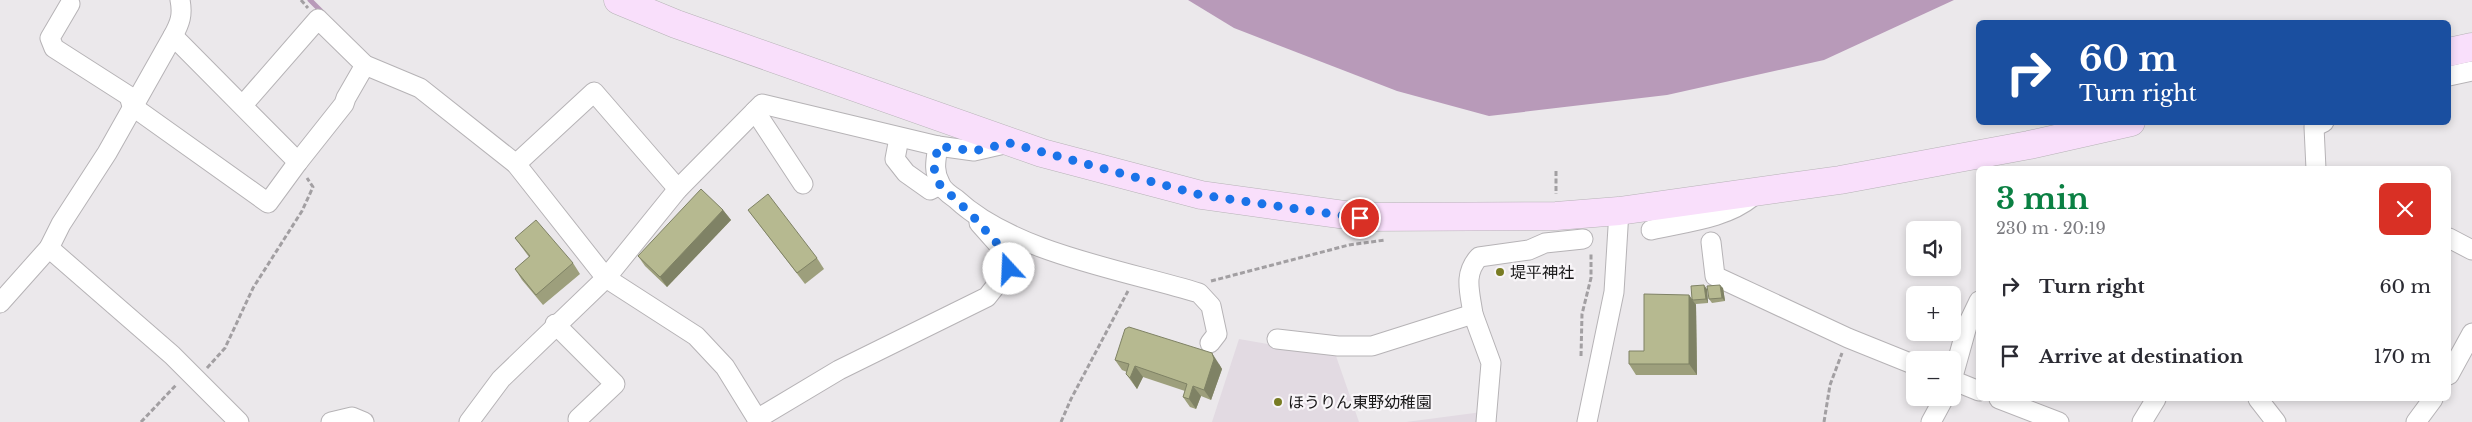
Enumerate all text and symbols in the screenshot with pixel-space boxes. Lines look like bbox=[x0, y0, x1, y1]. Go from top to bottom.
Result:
text: 60 m bbox=[2079, 37, 2177, 80]
icon: right bbox=[1996, 40, 2061, 105]
text: Turn right bbox=[2079, 80, 2197, 107]
text: 3 min bbox=[1996, 180, 2089, 217]
button: close bbox=[2379, 183, 2431, 235]
pin bbox=[1339, 197, 1381, 239]
icon: arrive bbox=[1346, 204, 1374, 232]
text: 230 m · 20:19 bbox=[1996, 218, 2106, 238]
map controls bbox=[1906, 221, 1961, 406]
button: sound bbox=[1906, 221, 1961, 276]
position arrow bbox=[982, 242, 1034, 294]
place label: 堤平神社 bbox=[1510, 262, 1574, 282]
marker: 堤平神社 bbox=[1494, 266, 1506, 278]
icon: right bbox=[1996, 272, 2024, 300]
text: Turn right bbox=[2039, 275, 2145, 298]
text: 60 m bbox=[2379, 275, 2431, 298]
button: + bbox=[1906, 286, 1961, 341]
icon: arrive bbox=[1996, 342, 2024, 370]
text: Arrive at destination bbox=[2039, 345, 2243, 368]
text: 170 m bbox=[2374, 345, 2431, 368]
button: − bbox=[1906, 351, 1961, 406]
place label: ほうりん東野幼稚園 bbox=[1288, 392, 1432, 412]
marker: ほうりん東野幼稚園 bbox=[1272, 396, 1284, 408]

